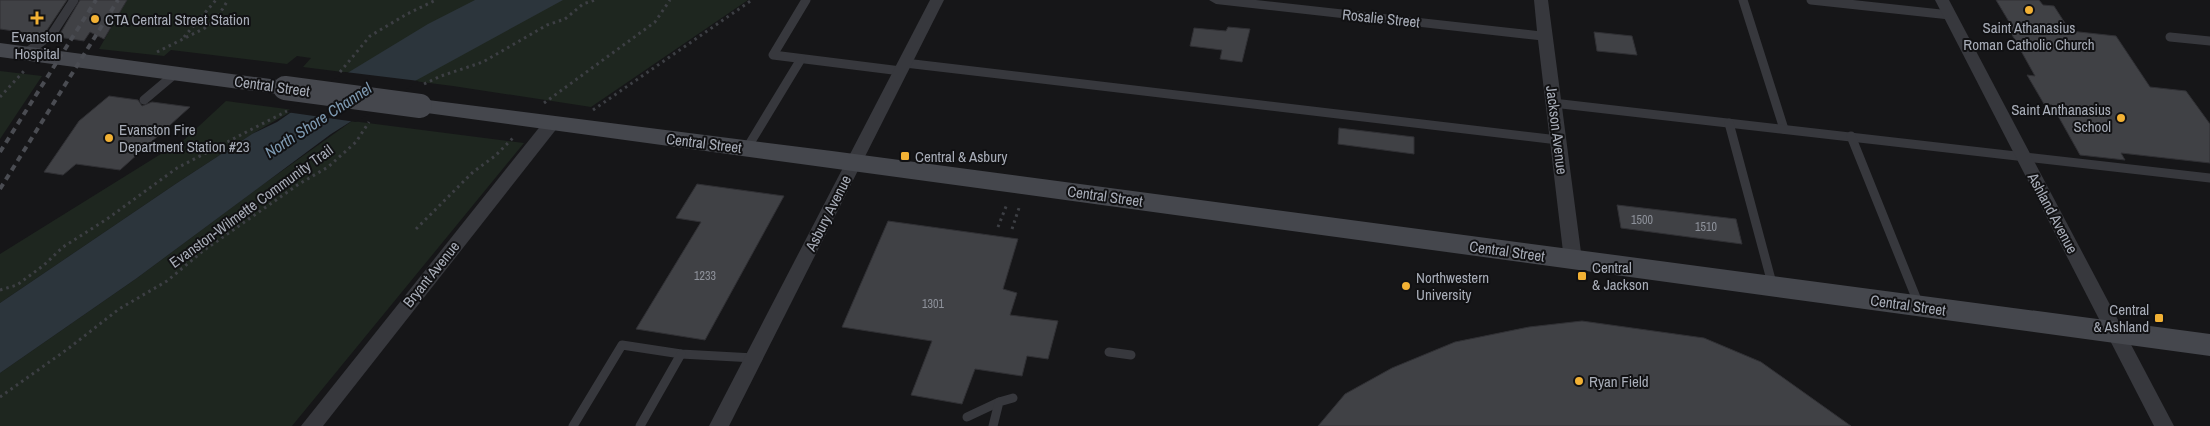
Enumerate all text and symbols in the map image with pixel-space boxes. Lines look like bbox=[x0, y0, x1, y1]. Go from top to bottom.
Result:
street label: Rosalie Street bbox=[1341, 3, 1421, 33]
marker: Saint Athanasius Roman Catholic Church bbox=[2023, 4, 2035, 16]
place label: CTA Central Street Station bbox=[105, 9, 250, 30]
marker: Evanston Hospital bbox=[30, 11, 44, 25]
marker: CTA Central Street Station bbox=[89, 13, 101, 25]
place label: Saint Athanasius Roman Catholic Church bbox=[1963, 17, 2095, 55]
place label: Evanston Hospital bbox=[11, 26, 63, 64]
street label: Central Street bbox=[233, 70, 312, 102]
water label: North Shore Channel bbox=[260, 77, 377, 163]
street label: Jackson Avenue bbox=[1541, 84, 1573, 176]
place label: Saint Anthanasius School bbox=[2011, 99, 2111, 137]
marker: Saint Anthanasius School bbox=[2115, 112, 2127, 124]
place label: Evanston Fire Department Station #23 bbox=[119, 119, 250, 157]
street label: Central Street bbox=[665, 128, 744, 158]
marker: Evanston Fire Department Station #23 bbox=[103, 132, 115, 144]
street label: Evanston-Wilmette Community Trail bbox=[165, 139, 337, 273]
place label: Central & Asbury bbox=[915, 146, 1008, 167]
marker: Central & Asbury bbox=[899, 150, 911, 162]
street label: Ashland Avenue bbox=[2022, 168, 2083, 257]
street label: Asbury Avenue bbox=[799, 171, 856, 255]
street label: Central Street bbox=[1066, 180, 1145, 212]
house number: 1500 bbox=[1631, 212, 1653, 228]
house number: 1510 bbox=[1695, 219, 1717, 235]
street label: Central Street bbox=[1468, 235, 1547, 267]
street label: Bryant Avenue bbox=[398, 236, 464, 312]
place label: Central & Jackson bbox=[1592, 257, 1649, 295]
place label: Northwestern University bbox=[1416, 267, 1489, 305]
house number: 1233 bbox=[694, 268, 716, 284]
marker: Central & Jackson bbox=[1576, 270, 1588, 282]
marker: Northwestern University bbox=[1400, 280, 1412, 292]
street label: Central Street bbox=[1869, 289, 1948, 321]
house number: 1301 bbox=[922, 296, 944, 312]
place label: Central & Ashland bbox=[2094, 299, 2149, 337]
marker: Central & Ashland bbox=[2153, 312, 2165, 324]
place label: Ryan Field bbox=[1589, 371, 1648, 392]
marker: Ryan Field bbox=[1573, 375, 1585, 387]

